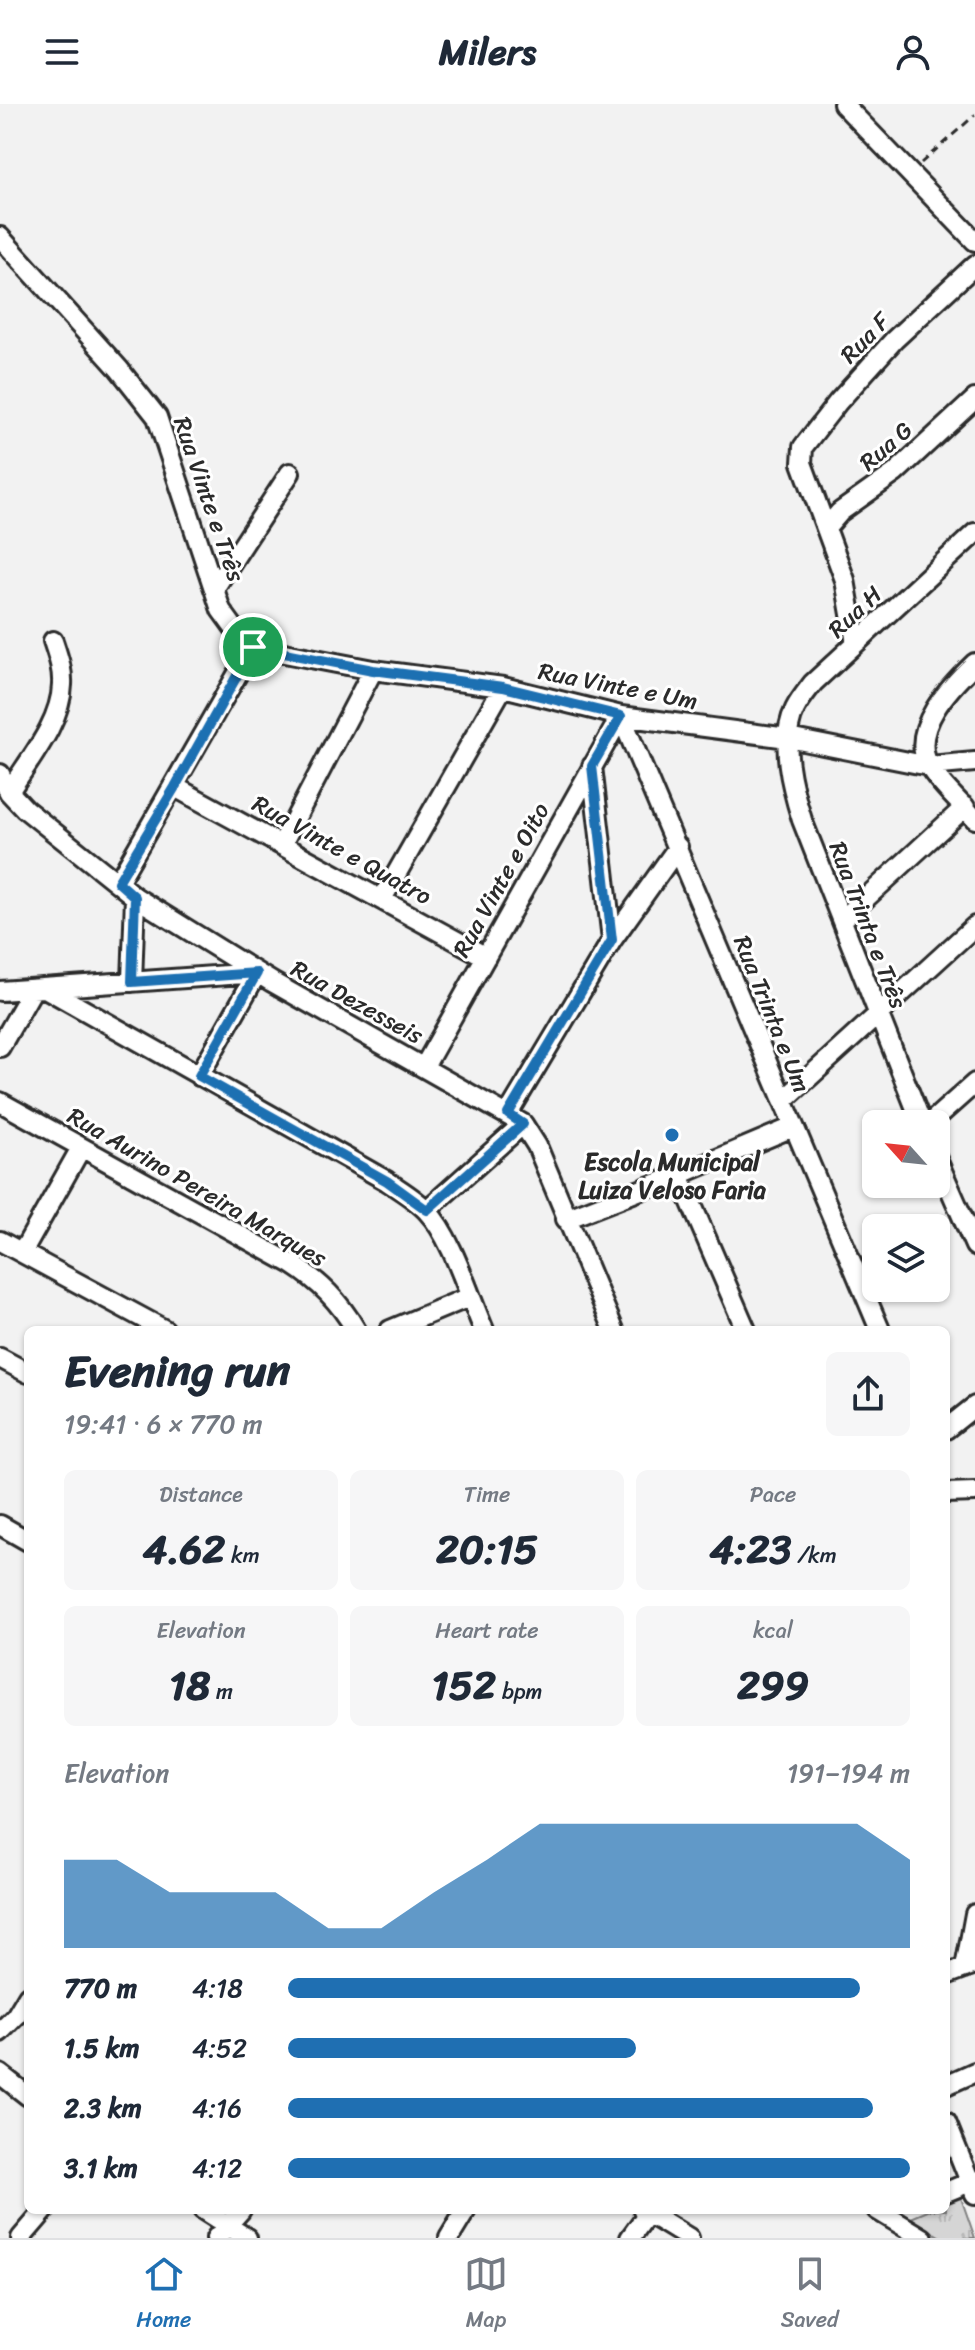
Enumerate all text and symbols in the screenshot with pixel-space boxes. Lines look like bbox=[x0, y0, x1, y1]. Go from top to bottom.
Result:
text: Milers bbox=[439, 20, 536, 84]
icon: menu bbox=[40, 30, 84, 74]
icon: person bbox=[891, 30, 935, 74]
street label: Rua F bbox=[829, 301, 902, 374]
street label: Rua G bbox=[849, 410, 923, 482]
street label: Rua Vinte e Três bbox=[161, 411, 257, 588]
street label: Rua H bbox=[818, 575, 892, 649]
pin bbox=[219, 613, 287, 681]
icon: arrive bbox=[231, 625, 275, 669]
street label: Rua Vinte e Um bbox=[535, 650, 701, 722]
street label: Rua Vinte e Quatro bbox=[244, 783, 440, 917]
street label: Rua Vinte e Oito bbox=[441, 795, 561, 965]
street label: Rua Trinta e Três bbox=[817, 835, 919, 1015]
street label: Rua Trinta e Um bbox=[721, 929, 823, 1099]
street label: Rua Dezesseis bbox=[283, 948, 432, 1056]
street label: Rua Aurino Pereira Marques bbox=[59, 1095, 336, 1279]
north arrow bbox=[862, 1110, 950, 1198]
map controls bbox=[862, 1110, 950, 1302]
marker: Escola Municipal Luiza Veloso Faria bbox=[663, 1126, 681, 1144]
place label: Escola Municipal Luiza Veloso Faria bbox=[578, 1141, 767, 1211]
button: layers bbox=[862, 1214, 950, 1302]
text: Evening run bbox=[64, 1332, 290, 1410]
button: share bbox=[826, 1352, 910, 1436]
text: 19:41 · 6 × 770 m bbox=[64, 1401, 262, 1447]
text: Distance bbox=[159, 1475, 243, 1514]
text: Time bbox=[464, 1475, 510, 1514]
text: Pace bbox=[750, 1475, 796, 1514]
text: 4.62 bbox=[142, 1514, 225, 1585]
text: 20:15 bbox=[436, 1514, 538, 1585]
text: 4:23 bbox=[709, 1514, 791, 1585]
text: km bbox=[225, 1536, 260, 1575]
text: /km bbox=[791, 1536, 837, 1575]
text: Elevation bbox=[156, 1611, 246, 1650]
text: Heart rate bbox=[435, 1611, 539, 1650]
text: kcal bbox=[753, 1611, 793, 1650]
text: 18 bbox=[169, 1650, 210, 1721]
text: 152 bbox=[432, 1650, 496, 1721]
text: 299 bbox=[737, 1650, 809, 1721]
text: m bbox=[210, 1672, 233, 1711]
text: bpm bbox=[496, 1672, 543, 1711]
text: Elevation bbox=[64, 1750, 169, 1796]
text: 191–194 m bbox=[787, 1750, 910, 1796]
text: 770 m bbox=[64, 1965, 137, 2011]
text: 4:18 bbox=[192, 1965, 243, 2011]
text: 1.5 km bbox=[64, 2025, 139, 2071]
text: 4:52 bbox=[192, 2025, 247, 2071]
text: 2.3 km bbox=[64, 2085, 142, 2131]
text: 4:16 bbox=[192, 2085, 242, 2131]
text: 3.1 km bbox=[64, 2145, 138, 2191]
text: 4:12 bbox=[192, 2145, 242, 2191]
tab: Home bbox=[136, 2252, 191, 2339]
tab: Map bbox=[464, 2252, 508, 2339]
tab: Saved bbox=[781, 2252, 839, 2339]

